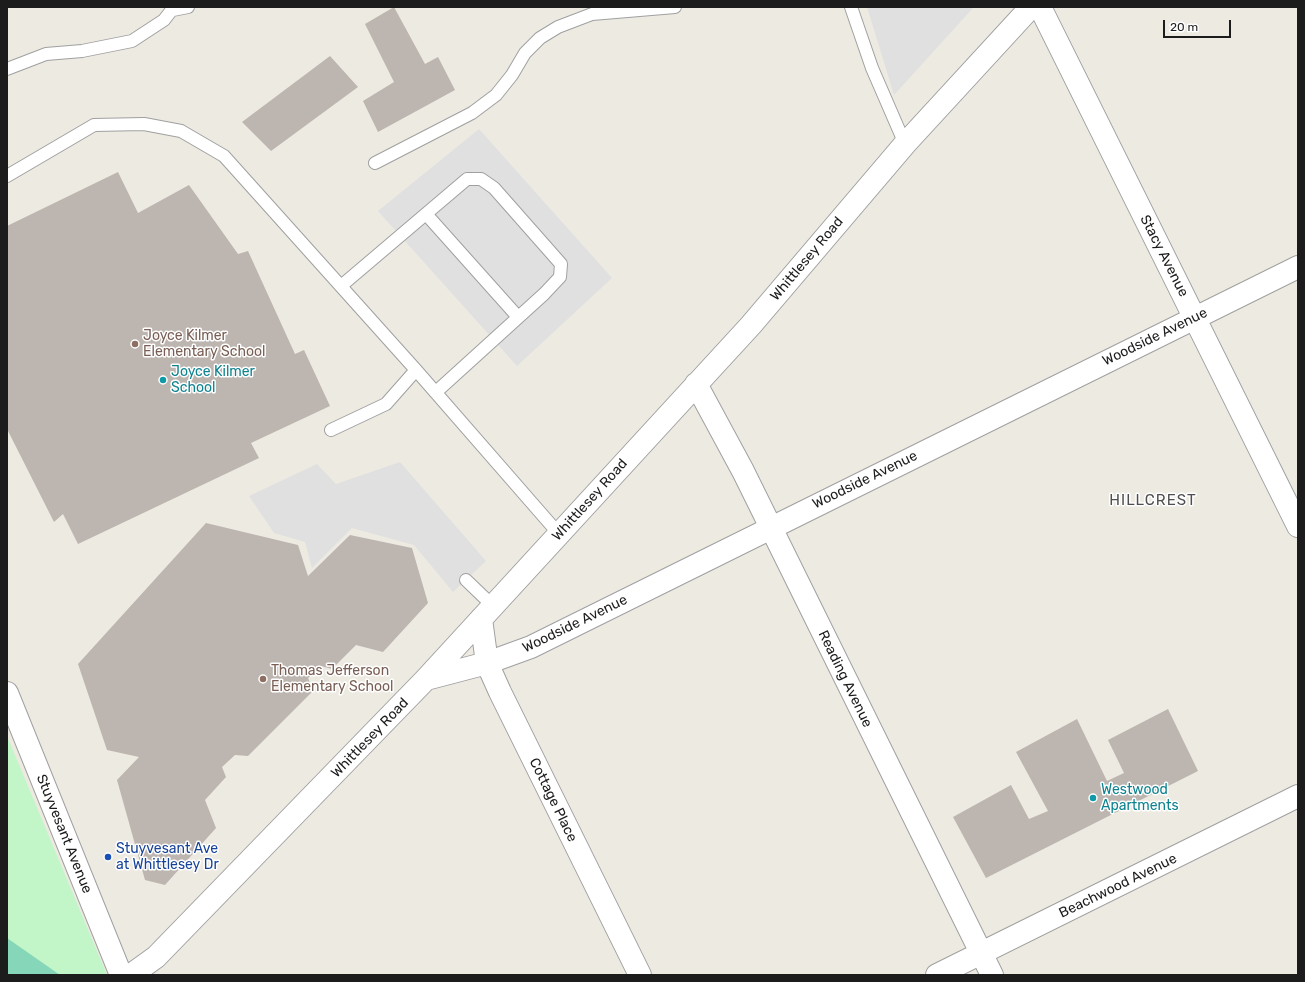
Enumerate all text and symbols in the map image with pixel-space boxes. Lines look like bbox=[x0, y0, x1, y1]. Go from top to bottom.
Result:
scale bar bbox=[1165, 12, 1233, 38]
text: 20 m bbox=[1170, 20, 1198, 34]
street label: Stacy Avenue bbox=[1136, 212, 1192, 300]
street label: Whittlesey Road bbox=[767, 214, 847, 304]
street label: Woodside Avenue bbox=[1100, 304, 1210, 370]
place label: Joyce Kilmer Elementary School bbox=[143, 328, 266, 360]
marker: Joyce Kilmer Elementary School bbox=[130, 339, 140, 349]
place label: Joyce Kilmer School bbox=[171, 364, 255, 396]
marker: Joyce Kilmer School bbox=[158, 375, 168, 385]
street label: Woodside Avenue bbox=[810, 447, 920, 513]
street label: Whittlesey Road bbox=[549, 456, 631, 544]
district label: HILLCREST bbox=[1109, 492, 1197, 510]
street label: Woodside Avenue bbox=[520, 591, 630, 657]
street label: Reading Avenue bbox=[814, 628, 876, 730]
place label: Thomas Jefferson Elementary School bbox=[271, 663, 394, 696]
marker: Thomas Jefferson Elementary School bbox=[258, 674, 268, 684]
street label: Whittlesey Road bbox=[328, 695, 412, 781]
street label: Cottage Place bbox=[525, 755, 581, 845]
street label: Stuyvesant Avenue bbox=[32, 772, 96, 896]
place label: Westwood Apartments bbox=[1101, 782, 1179, 814]
marker: Westwood Apartments bbox=[1088, 793, 1098, 803]
place label: Stuyvesant Ave at Whittlesey Dr bbox=[116, 841, 219, 874]
street label: Beachwood Avenue bbox=[1056, 850, 1180, 922]
marker: Stuyvesant Ave at Whittlesey Dr bbox=[103, 852, 113, 862]

